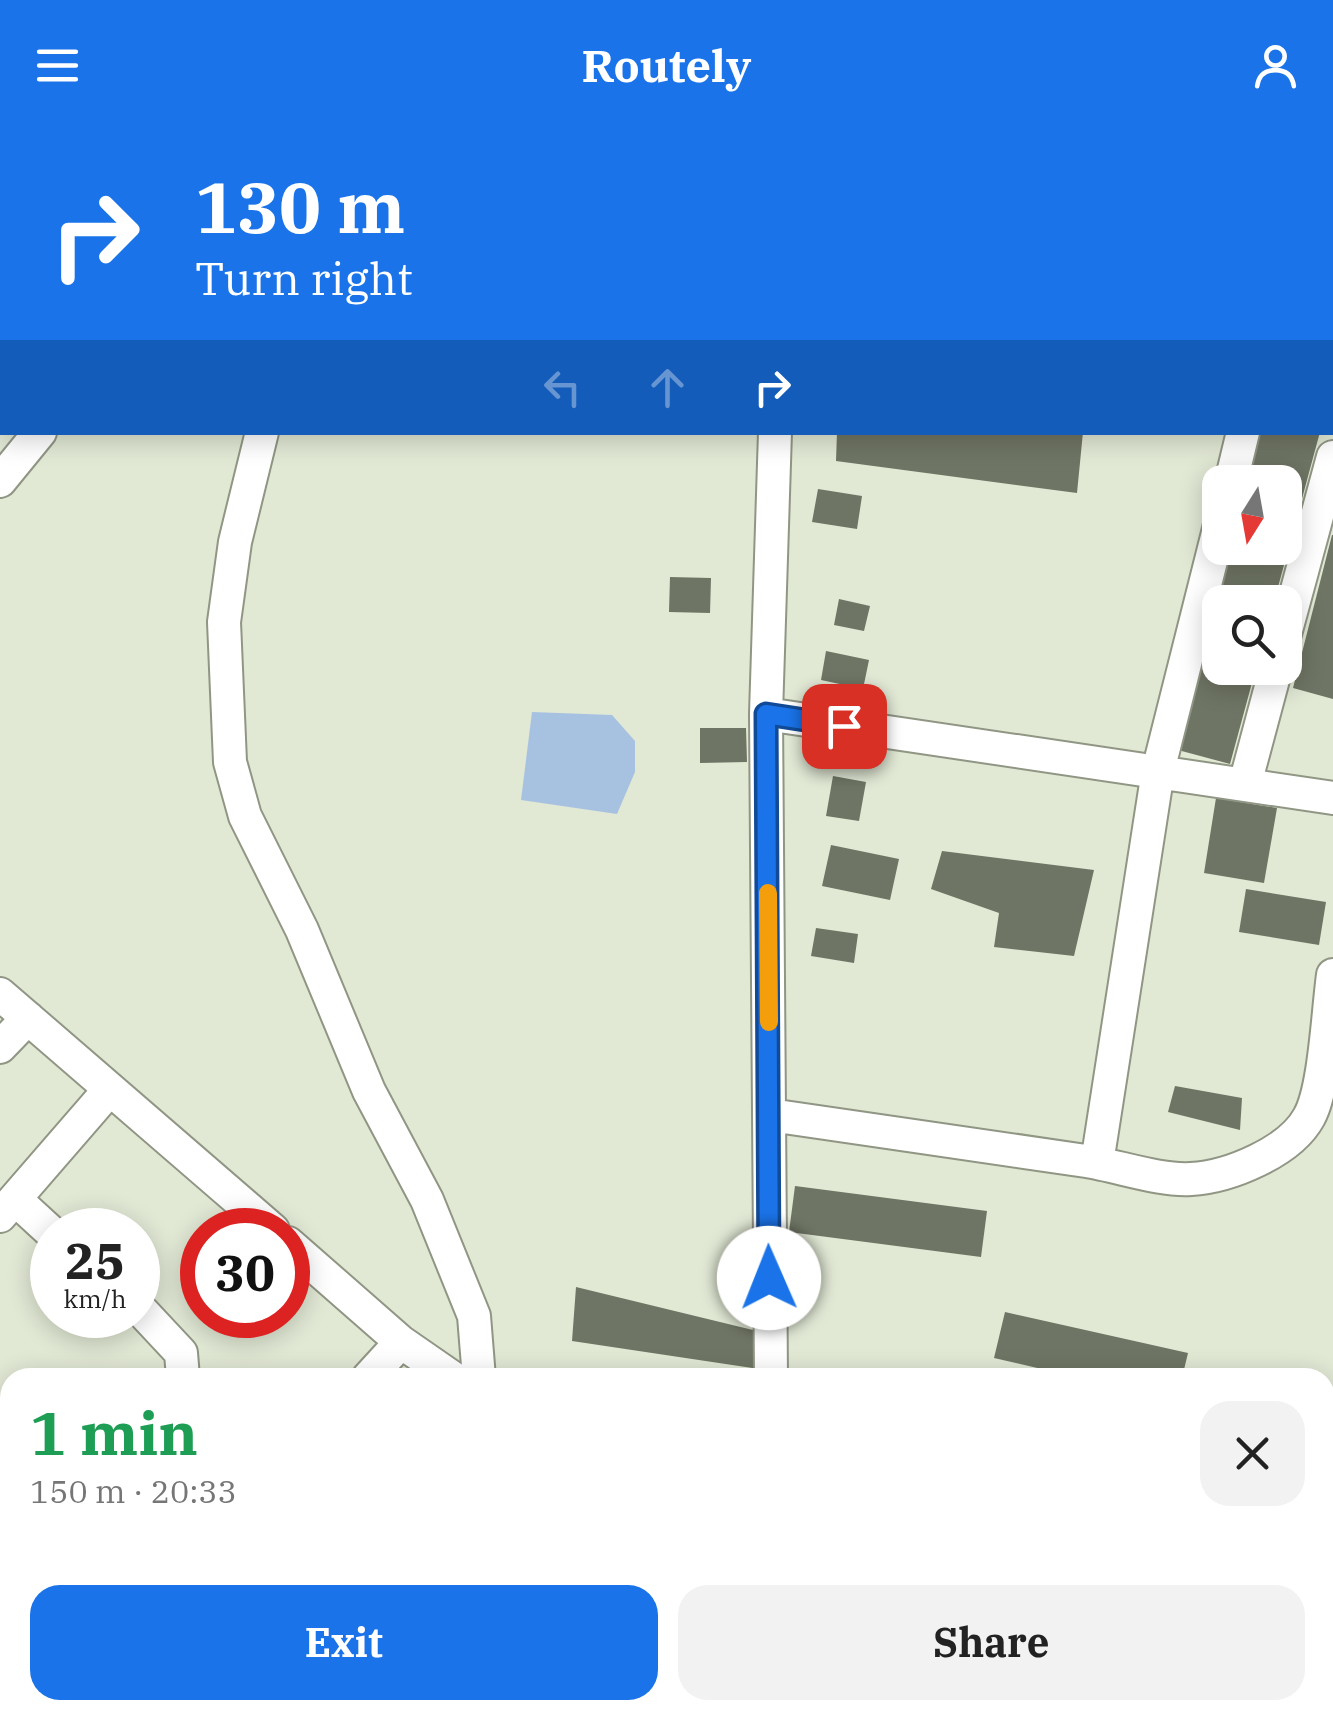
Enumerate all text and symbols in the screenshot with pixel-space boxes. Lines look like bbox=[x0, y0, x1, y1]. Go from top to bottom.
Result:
text: Routely bbox=[582, 36, 751, 94]
icon: menu bbox=[30, 38, 85, 93]
icon: person bbox=[1248, 38, 1303, 93]
text: 130 m bbox=[195, 161, 405, 252]
icon: right bbox=[30, 170, 160, 300]
text: Turn right bbox=[195, 249, 413, 307]
icon: left bbox=[535, 360, 590, 415]
icon: ahead bbox=[640, 360, 695, 415]
icon: right bbox=[745, 360, 800, 415]
north arrow bbox=[1202, 465, 1302, 565]
map controls bbox=[1202, 465, 1302, 685]
button: search bbox=[1202, 585, 1302, 685]
pin bbox=[802, 684, 887, 769]
icon: arrive bbox=[817, 699, 872, 754]
speed limit sign: 30 bbox=[180, 1208, 310, 1338]
position arrow bbox=[717, 1226, 821, 1330]
text: 25 bbox=[65, 1228, 125, 1293]
text: km/h bbox=[63, 1282, 127, 1315]
text: 1 min bbox=[30, 1393, 198, 1472]
button: close bbox=[1200, 1401, 1305, 1506]
text: 150 m · 20:33 bbox=[30, 1470, 237, 1512]
button: Exit bbox=[30, 1585, 658, 1700]
button: Share bbox=[678, 1585, 1305, 1700]

